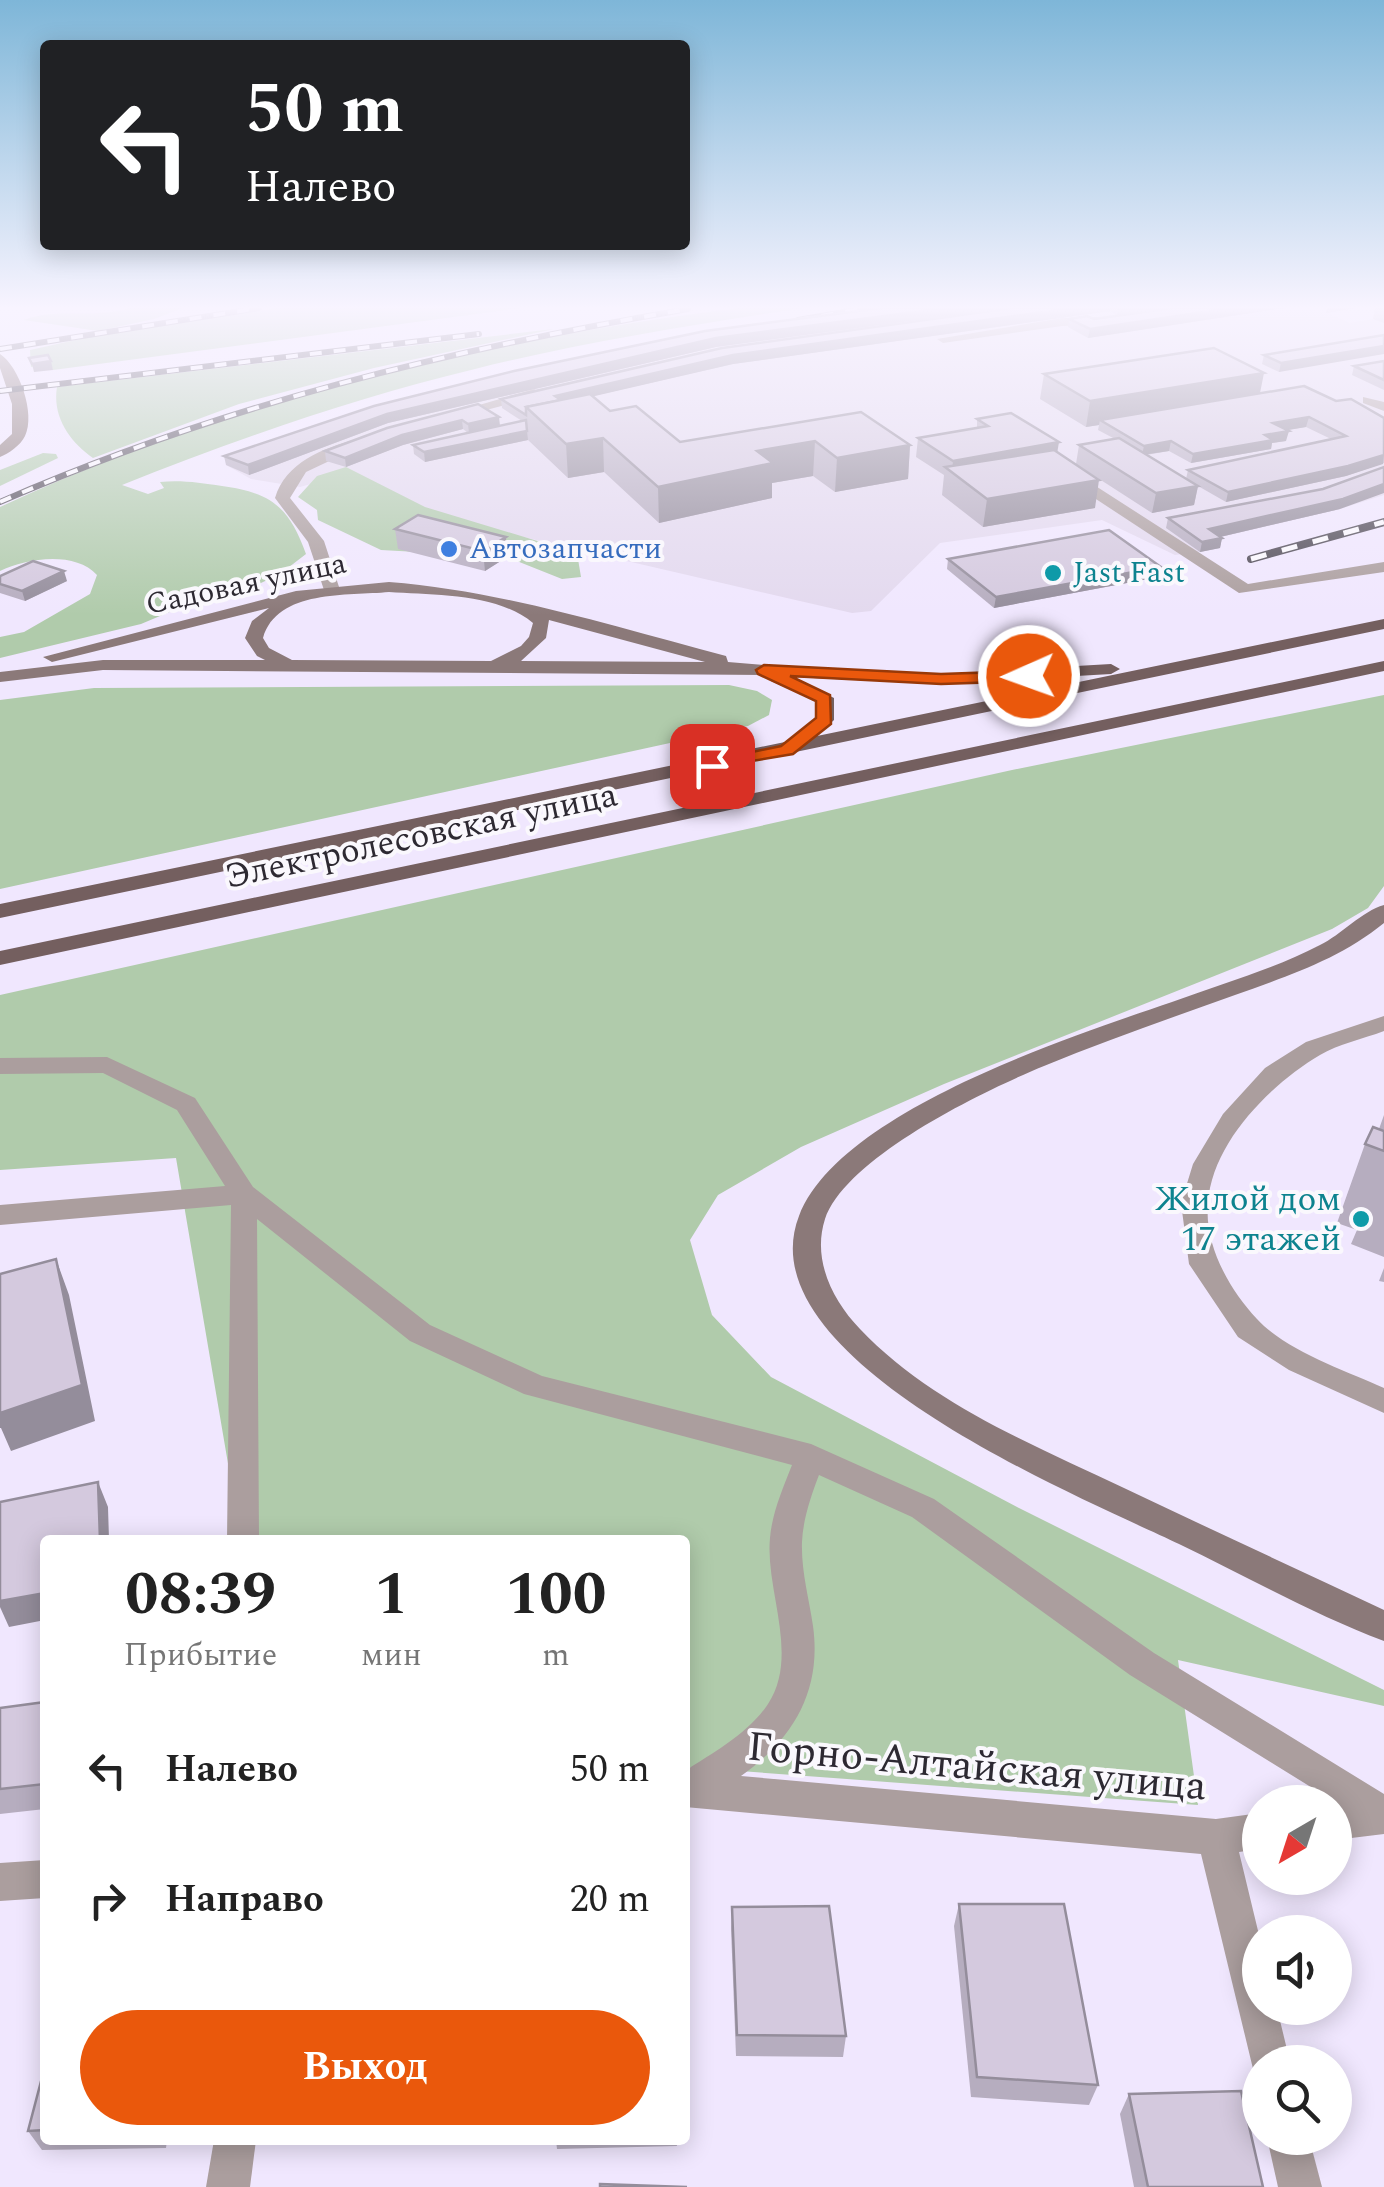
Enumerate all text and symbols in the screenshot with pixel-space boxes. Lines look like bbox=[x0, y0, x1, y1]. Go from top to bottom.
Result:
text: 50 m bbox=[245, 57, 404, 163]
icon: left bbox=[80, 80, 210, 210]
text: Налево bbox=[245, 153, 396, 222]
place label: Автозапчасти bbox=[469, 526, 662, 572]
marker: Автозапчасти bbox=[438, 538, 460, 560]
street label: Садовая улица bbox=[142, 540, 351, 628]
place label: Jast Fast bbox=[1073, 550, 1185, 596]
marker: Jast Fast bbox=[1042, 562, 1064, 584]
position arrow bbox=[977, 624, 1081, 728]
pin bbox=[670, 724, 755, 809]
icon: arrive bbox=[685, 739, 740, 794]
street label: Электролесовская улица bbox=[220, 768, 622, 904]
place label: Жилой дом 17 этажей bbox=[1155, 1173, 1341, 1266]
marker: Жилой дом 17 этажей bbox=[1350, 1208, 1372, 1230]
text: 08:39 bbox=[125, 1549, 276, 1641]
text: 1 bbox=[375, 1549, 408, 1641]
text: 100 bbox=[505, 1549, 606, 1641]
text: Прибытие bbox=[124, 1631, 277, 1680]
text: мин bbox=[361, 1631, 422, 1680]
text: m bbox=[542, 1631, 570, 1680]
street label: Горно-Алтайская улица bbox=[745, 1716, 1210, 1819]
text: Налево bbox=[165, 1741, 298, 1799]
text: 50 m bbox=[570, 1741, 650, 1799]
icon: left bbox=[80, 1743, 135, 1798]
north arrow bbox=[1242, 1785, 1352, 1895]
map controls bbox=[1242, 1785, 1352, 2155]
text: Направо bbox=[165, 1871, 324, 1929]
text: 20 m bbox=[570, 1871, 650, 1929]
icon: right bbox=[80, 1873, 135, 1928]
button: sound bbox=[1242, 1915, 1352, 2025]
button: Выход bbox=[80, 2010, 650, 2125]
button: search bbox=[1242, 2045, 1352, 2155]

